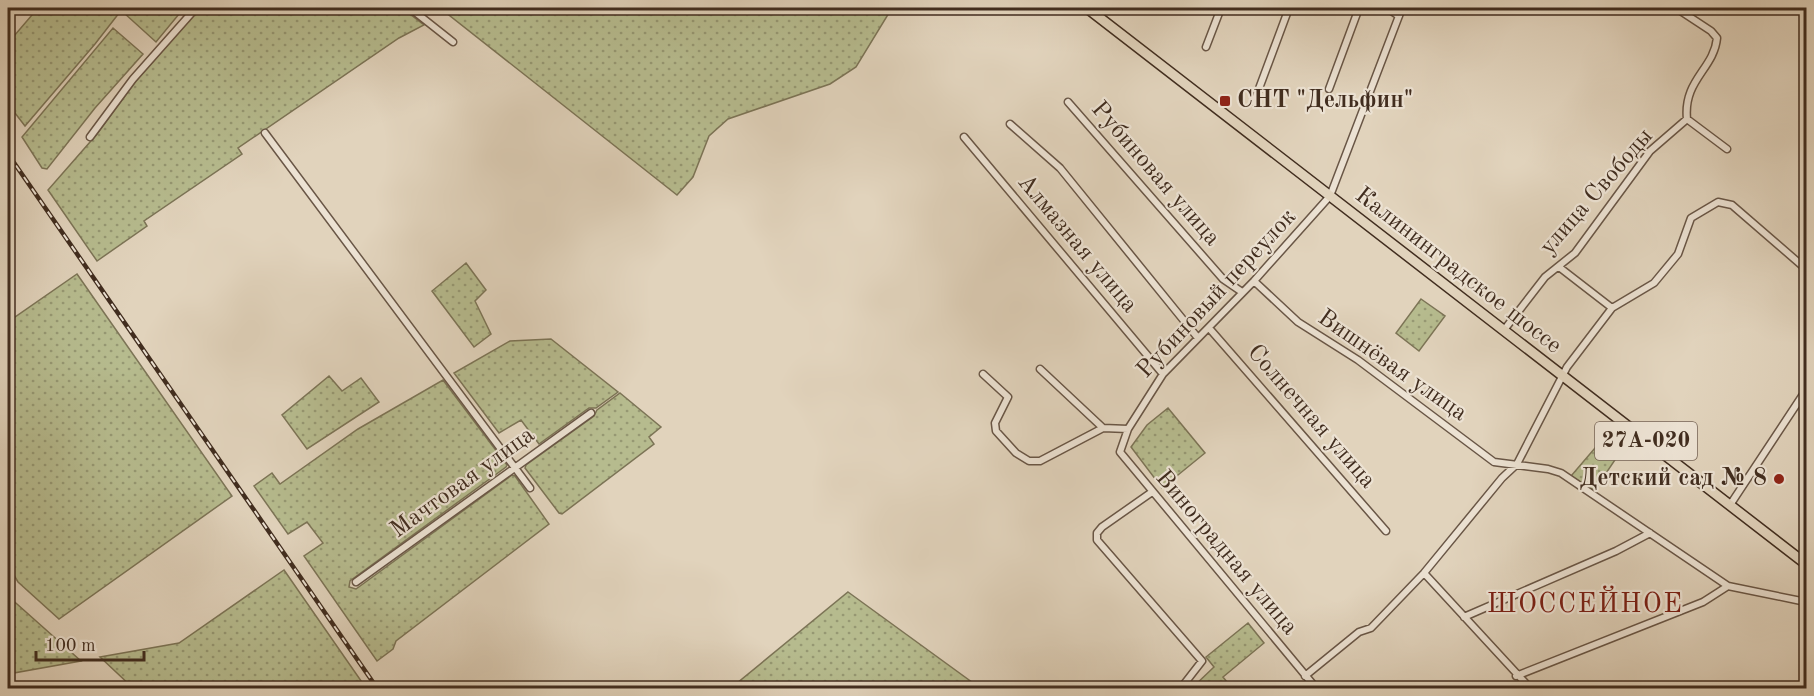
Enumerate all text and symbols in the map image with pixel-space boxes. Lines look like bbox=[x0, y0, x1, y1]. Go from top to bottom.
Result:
place label: СНТ "Дельфин" bbox=[1237, 89, 1413, 113]
marker: СНТ "Дельфин" bbox=[1218, 94, 1232, 108]
street label: Рубиновая улица bbox=[1086, 97, 1224, 251]
street label: улица Свободы bbox=[1536, 124, 1658, 260]
street label: Алмазная улица bbox=[1012, 170, 1142, 318]
street label: Калининградское шоссе bbox=[1350, 183, 1566, 359]
street label: Рубиновый переулок bbox=[1133, 205, 1301, 383]
street label: Вишнёвая улица bbox=[1313, 306, 1471, 426]
street label: Солнечная улица bbox=[1242, 340, 1380, 494]
road number: 27А-020 bbox=[1595, 422, 1697, 460]
street label: Мачтовая улица bbox=[387, 423, 539, 543]
street label: Виноградная улица bbox=[1150, 466, 1302, 640]
place label: Детский сад № 8 bbox=[1579, 467, 1767, 491]
marker: Детский сад № 8 bbox=[1772, 472, 1786, 486]
district label: ШОССЕЙНОЕ bbox=[1487, 585, 1683, 618]
scale bar bbox=[36, 624, 144, 662]
text: 100 m bbox=[45, 637, 96, 655]

